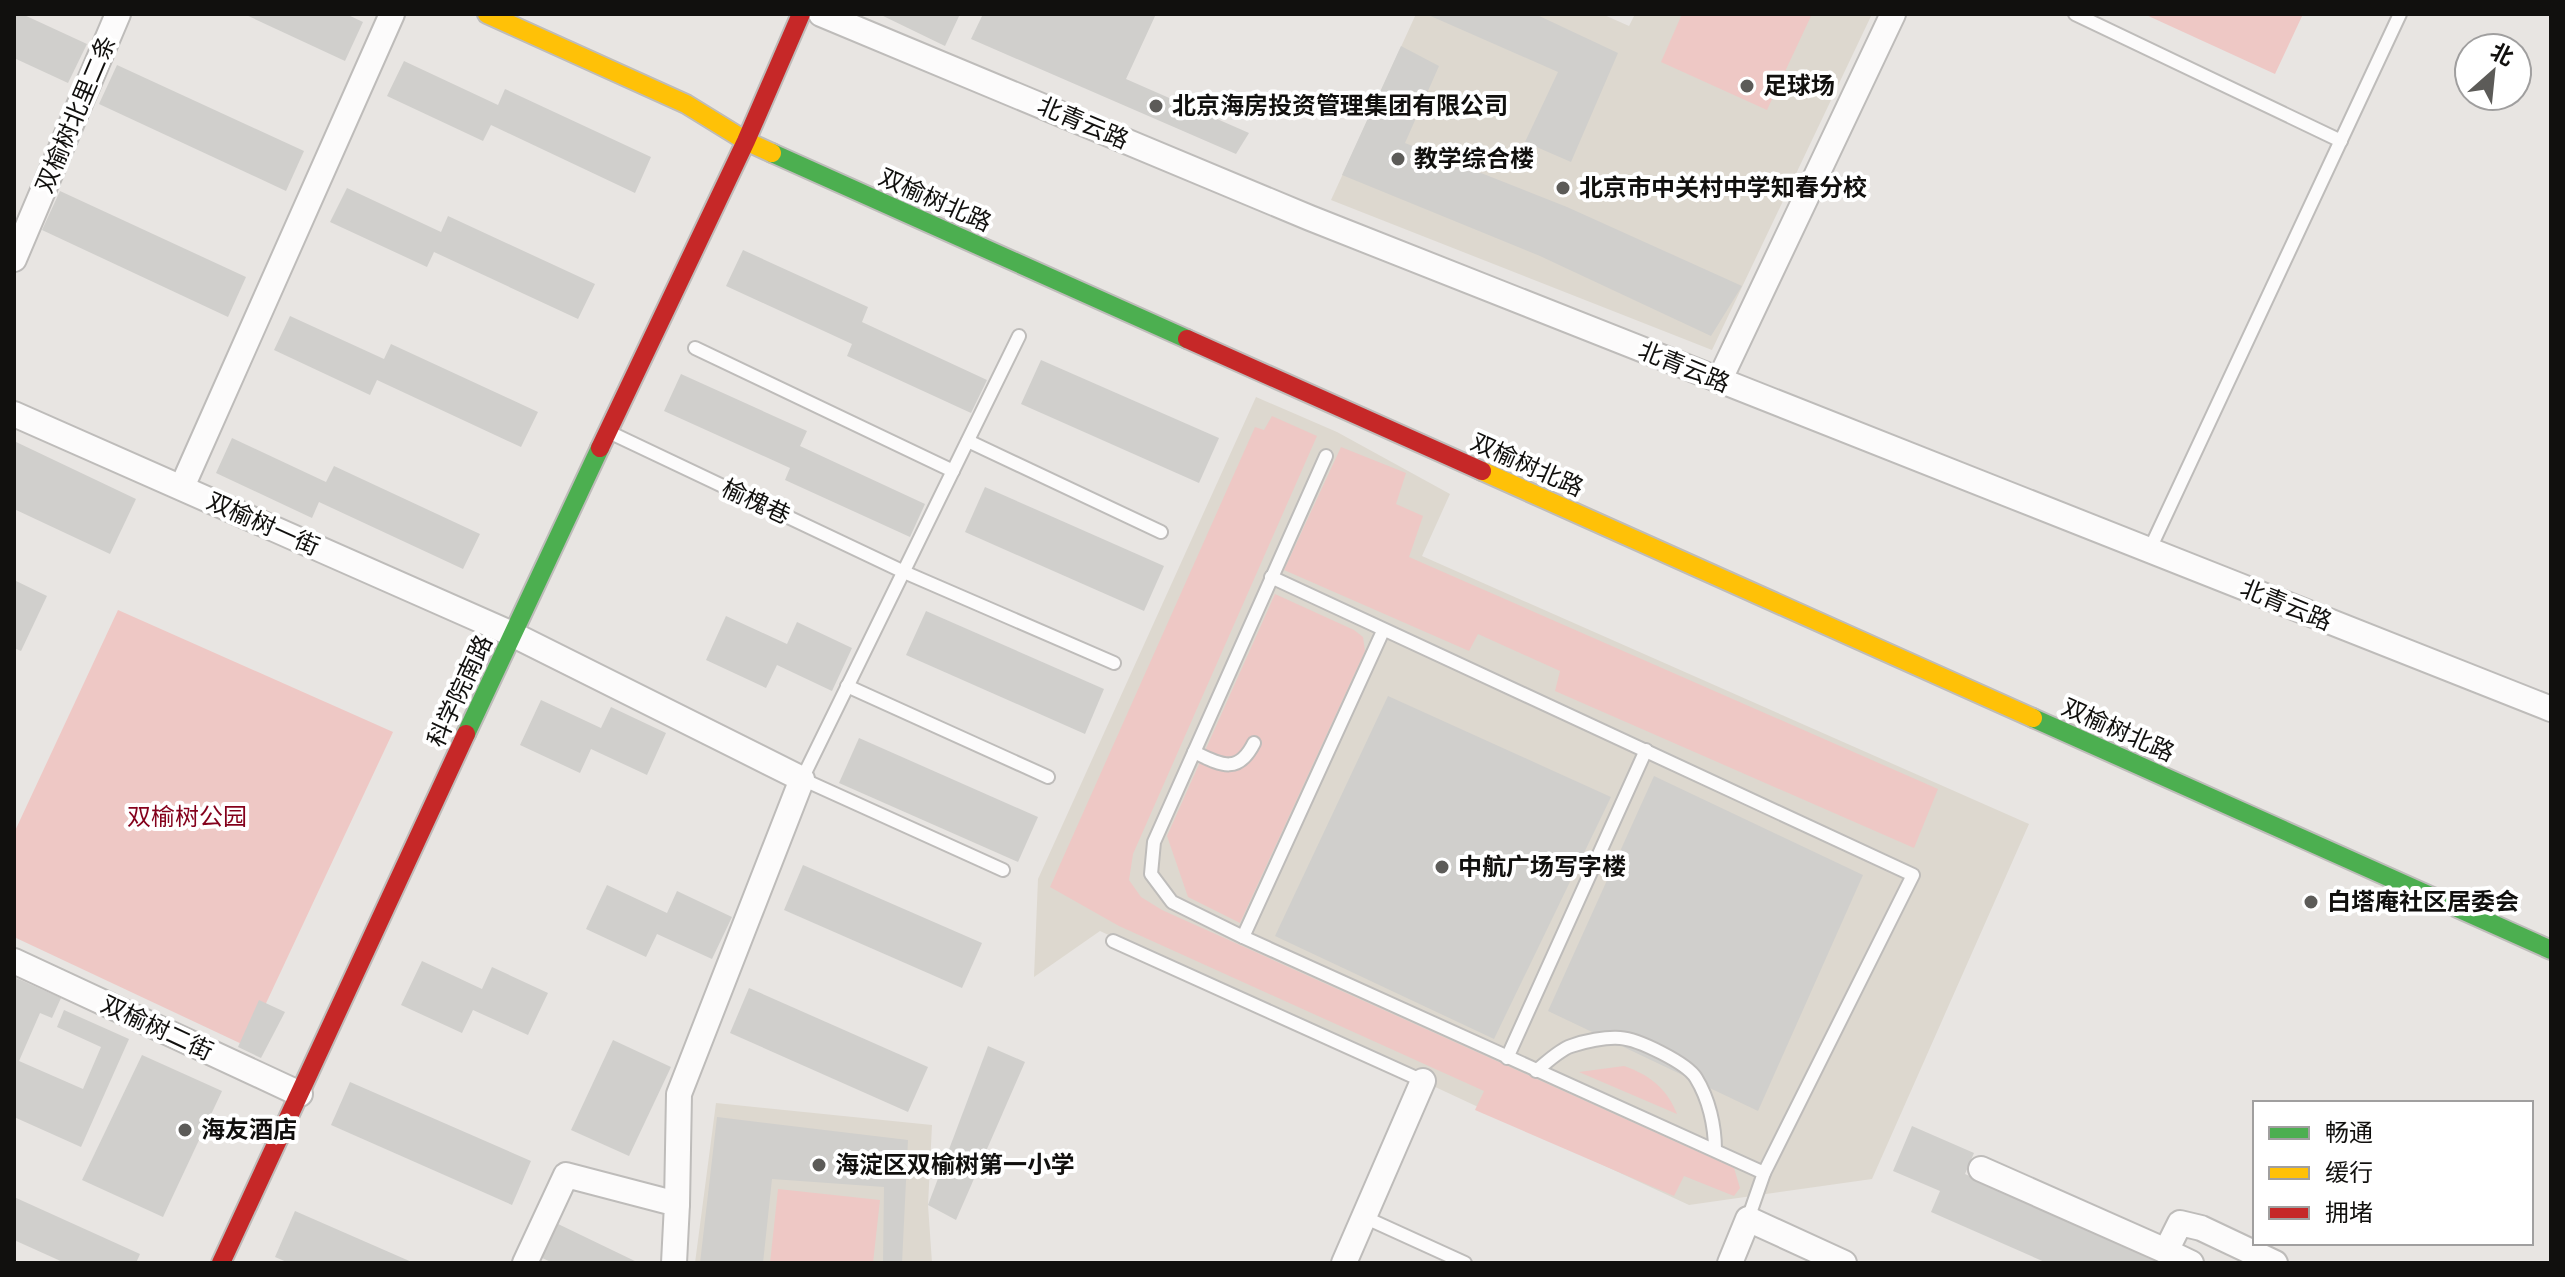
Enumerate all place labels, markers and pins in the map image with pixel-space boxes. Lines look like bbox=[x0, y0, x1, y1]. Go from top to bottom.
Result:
place label: 足球场 bbox=[1763, 71, 1835, 100]
marker: 足球场 bbox=[1738, 77, 1756, 95]
place label: 北京海房投资管理集团有限公司 bbox=[1172, 91, 1508, 120]
marker: 北京海房投资管理集团有限公司 bbox=[1147, 97, 1165, 115]
place label: 教学综合楼 bbox=[1414, 144, 1534, 173]
marker: 教学综合楼 bbox=[1389, 150, 1407, 168]
place label: 北京市中关村中学知春分校 bbox=[1579, 173, 1867, 202]
marker: 北京市中关村中学知春分校 bbox=[1554, 179, 1572, 197]
place label: 中航广场写字楼 bbox=[1458, 852, 1626, 881]
marker: 中航广场写字楼 bbox=[1433, 858, 1451, 876]
place label: 白塔庵社区居委会 bbox=[2327, 887, 2519, 916]
marker: 白塔庵社区居委会 bbox=[2302, 893, 2320, 911]
place label: 海友酒店 bbox=[201, 1115, 297, 1144]
marker: 海友酒店 bbox=[176, 1121, 194, 1139]
place label: 海淀区双榆树第一小学 bbox=[835, 1150, 1075, 1179]
marker: 海淀区双榆树第一小学 bbox=[810, 1156, 828, 1174]

